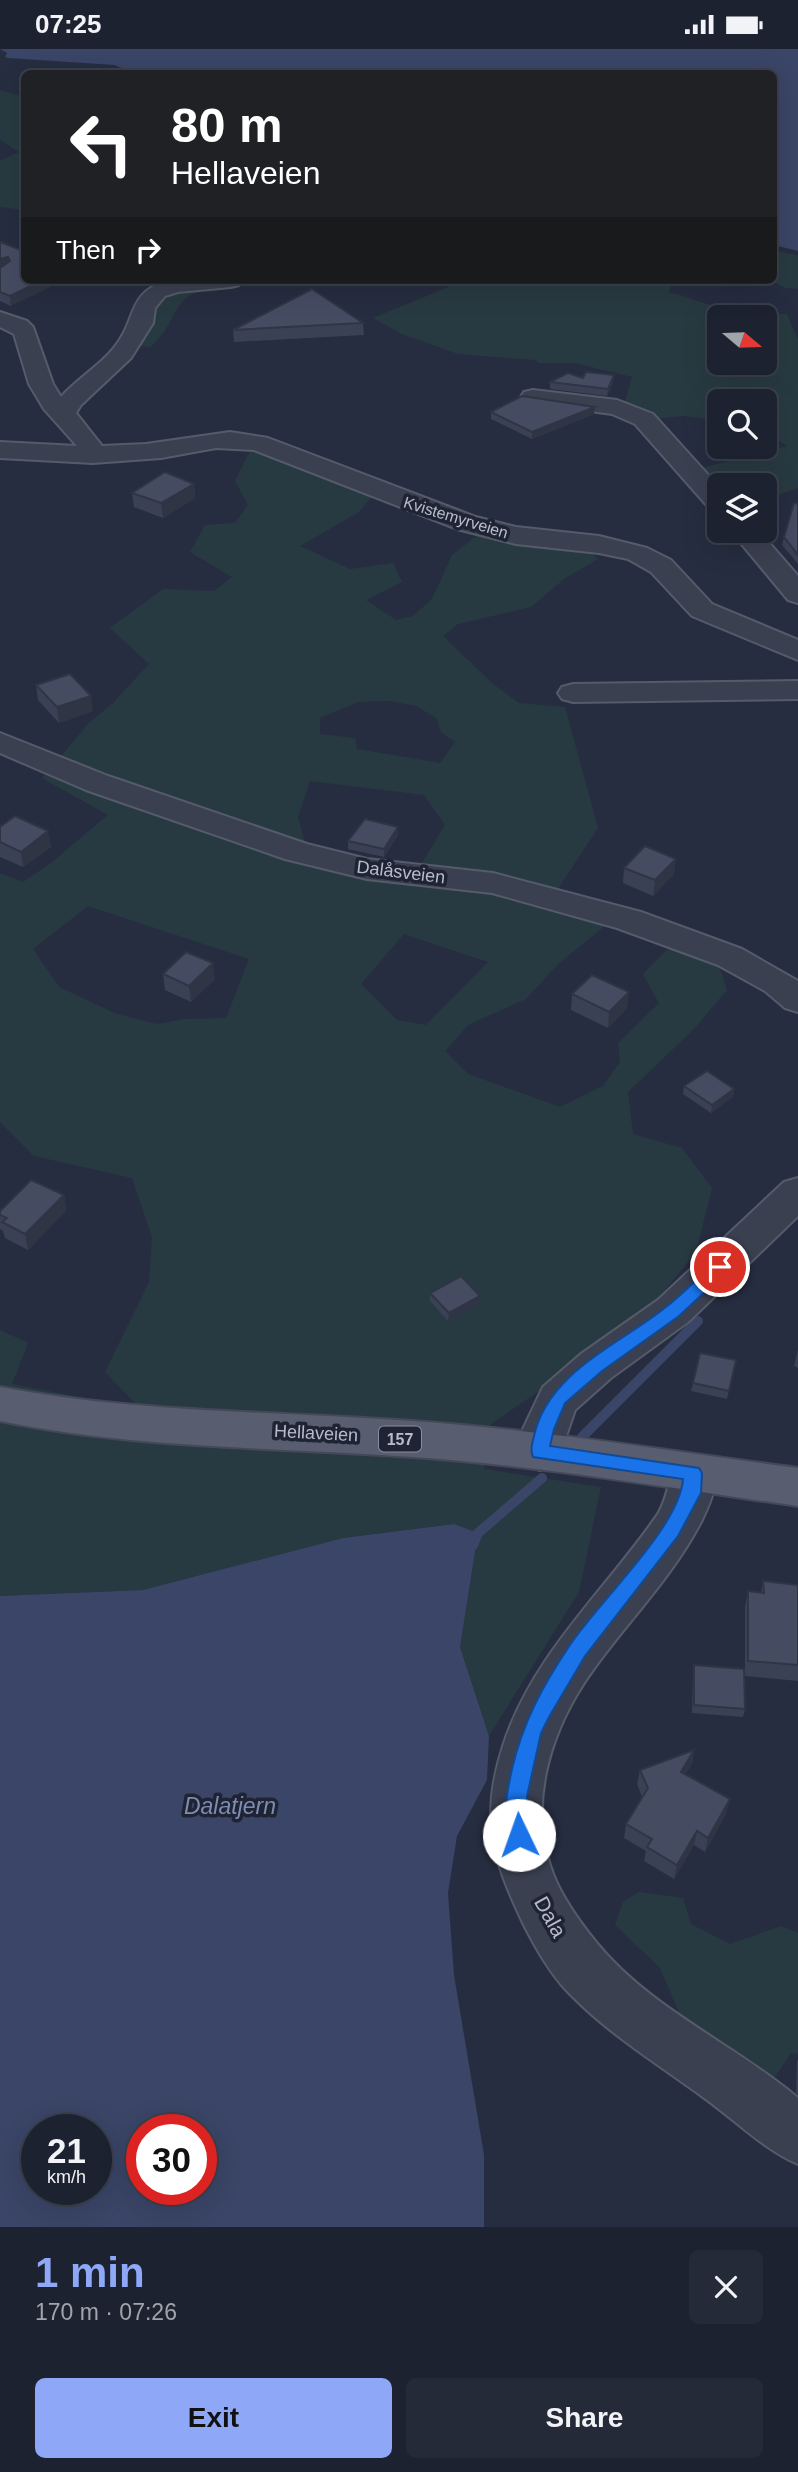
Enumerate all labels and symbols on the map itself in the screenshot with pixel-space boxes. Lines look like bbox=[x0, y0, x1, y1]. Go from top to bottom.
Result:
north arrow bbox=[707, 305, 777, 375]
street label: Kvistemyrveien bbox=[401, 493, 510, 541]
street label: Dalåsveien bbox=[356, 857, 446, 887]
pin bbox=[690, 1237, 750, 1297]
street label: Hellaveien bbox=[274, 1421, 358, 1445]
road number: 157 bbox=[379, 1427, 421, 1451]
water label: Dalatjern bbox=[184, 1793, 276, 1819]
position arrow bbox=[482, 1798, 556, 1872]
street label: Dala bbox=[530, 1892, 571, 1941]
speed limit sign: 30 bbox=[126, 2114, 217, 2205]

